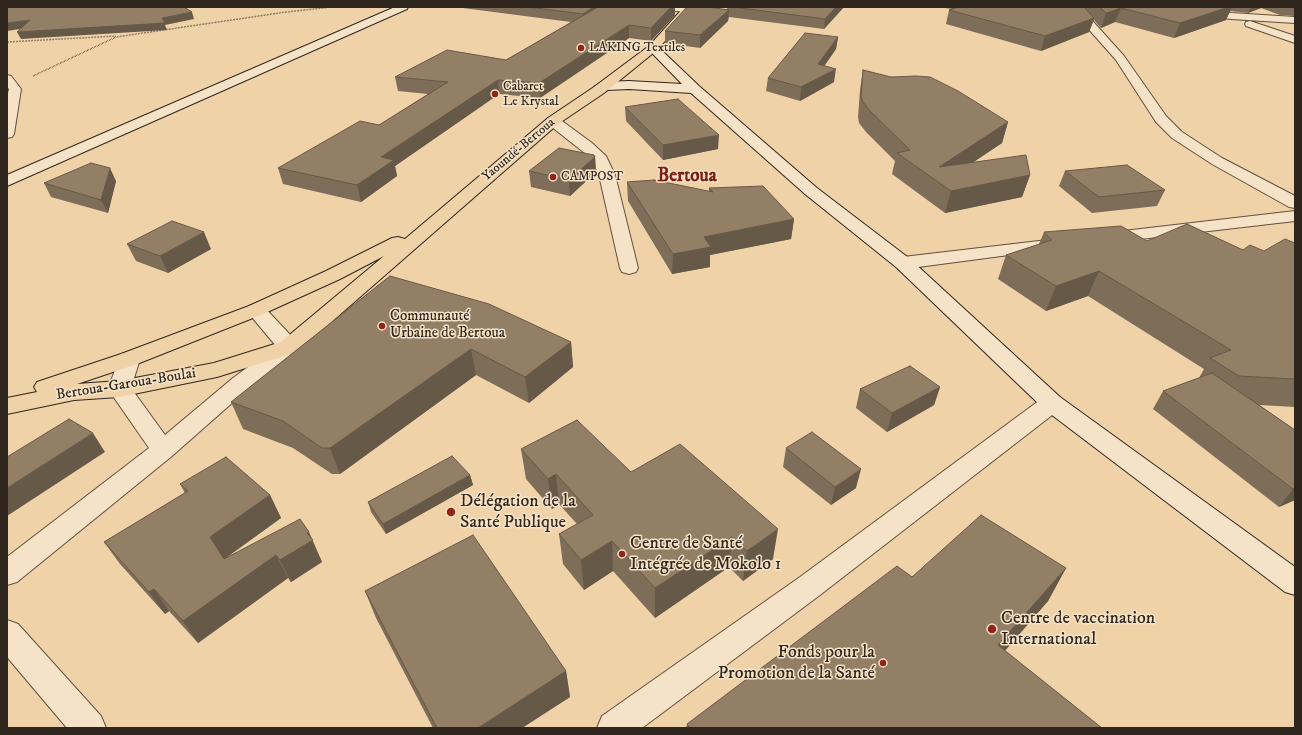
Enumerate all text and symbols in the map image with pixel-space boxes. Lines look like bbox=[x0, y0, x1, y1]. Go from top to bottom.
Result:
place label: LAKING Textiles bbox=[589, 40, 685, 56]
marker: LAKING Textiles bbox=[576, 43, 586, 53]
place label: Cabaret Le Krystal bbox=[503, 79, 559, 110]
marker: Cabaret Le Krystal bbox=[490, 89, 500, 99]
street label: Yaoundé-Bertoua bbox=[479, 115, 559, 185]
district label: Bertoua bbox=[657, 166, 717, 188]
place label: CAMPOST bbox=[561, 169, 623, 185]
marker: CAMPOST bbox=[548, 172, 558, 182]
place label: Communauté Urbaine de Bertoua bbox=[390, 308, 505, 343]
marker: Communauté Urbaine de Bertoua bbox=[377, 321, 387, 331]
street label: Bertoua-Garoua-Boulai bbox=[55, 365, 197, 405]
place label: Délégation de la Santé Publique bbox=[460, 491, 576, 534]
marker: Délégation de la Santé Publique bbox=[445, 506, 457, 518]
place label: Centre de Santé Intégrée de Mokolo 1 bbox=[630, 533, 781, 576]
marker: Centre de Santé Intégrée de Mokolo 1 bbox=[617, 549, 627, 559]
place label: Centre de vaccination International bbox=[1001, 608, 1155, 650]
marker: Centre de vaccination International bbox=[986, 623, 998, 635]
place label: Fonds pour la Promotion de la Santé bbox=[718, 642, 875, 684]
marker: Fonds pour la Promotion de la Santé bbox=[878, 658, 888, 668]

